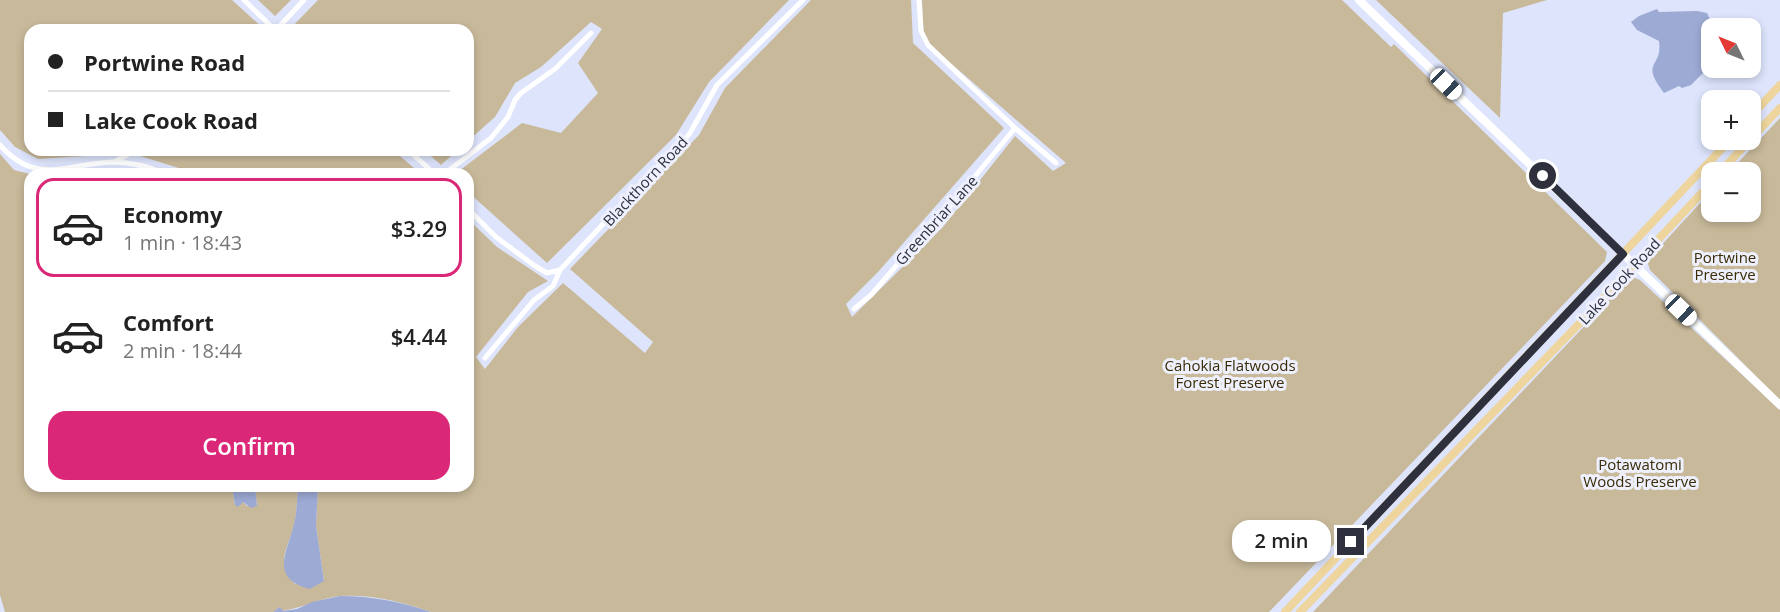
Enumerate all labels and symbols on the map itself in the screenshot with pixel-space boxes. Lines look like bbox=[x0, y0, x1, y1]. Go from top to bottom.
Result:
north arrow bbox=[1701, 18, 1761, 78]
car bbox=[1427, 65, 1465, 103]
street label: Blackthorn Road bbox=[598, 132, 692, 230]
route start bbox=[1529, 162, 1556, 189]
street label: Greenbriar Lane bbox=[890, 171, 982, 269]
street label: Lake Cook Road bbox=[1574, 233, 1664, 329]
park label: Portwine Preserve bbox=[1694, 247, 1756, 284]
car bbox=[1662, 291, 1700, 329]
park label: Cahokia Flatwoods Forest Preserve bbox=[1164, 355, 1296, 392]
park label: Potawatomi Woods Preserve bbox=[1583, 454, 1697, 491]
callout: 2 min bbox=[1231, 521, 1330, 563]
route end bbox=[1337, 528, 1364, 555]

